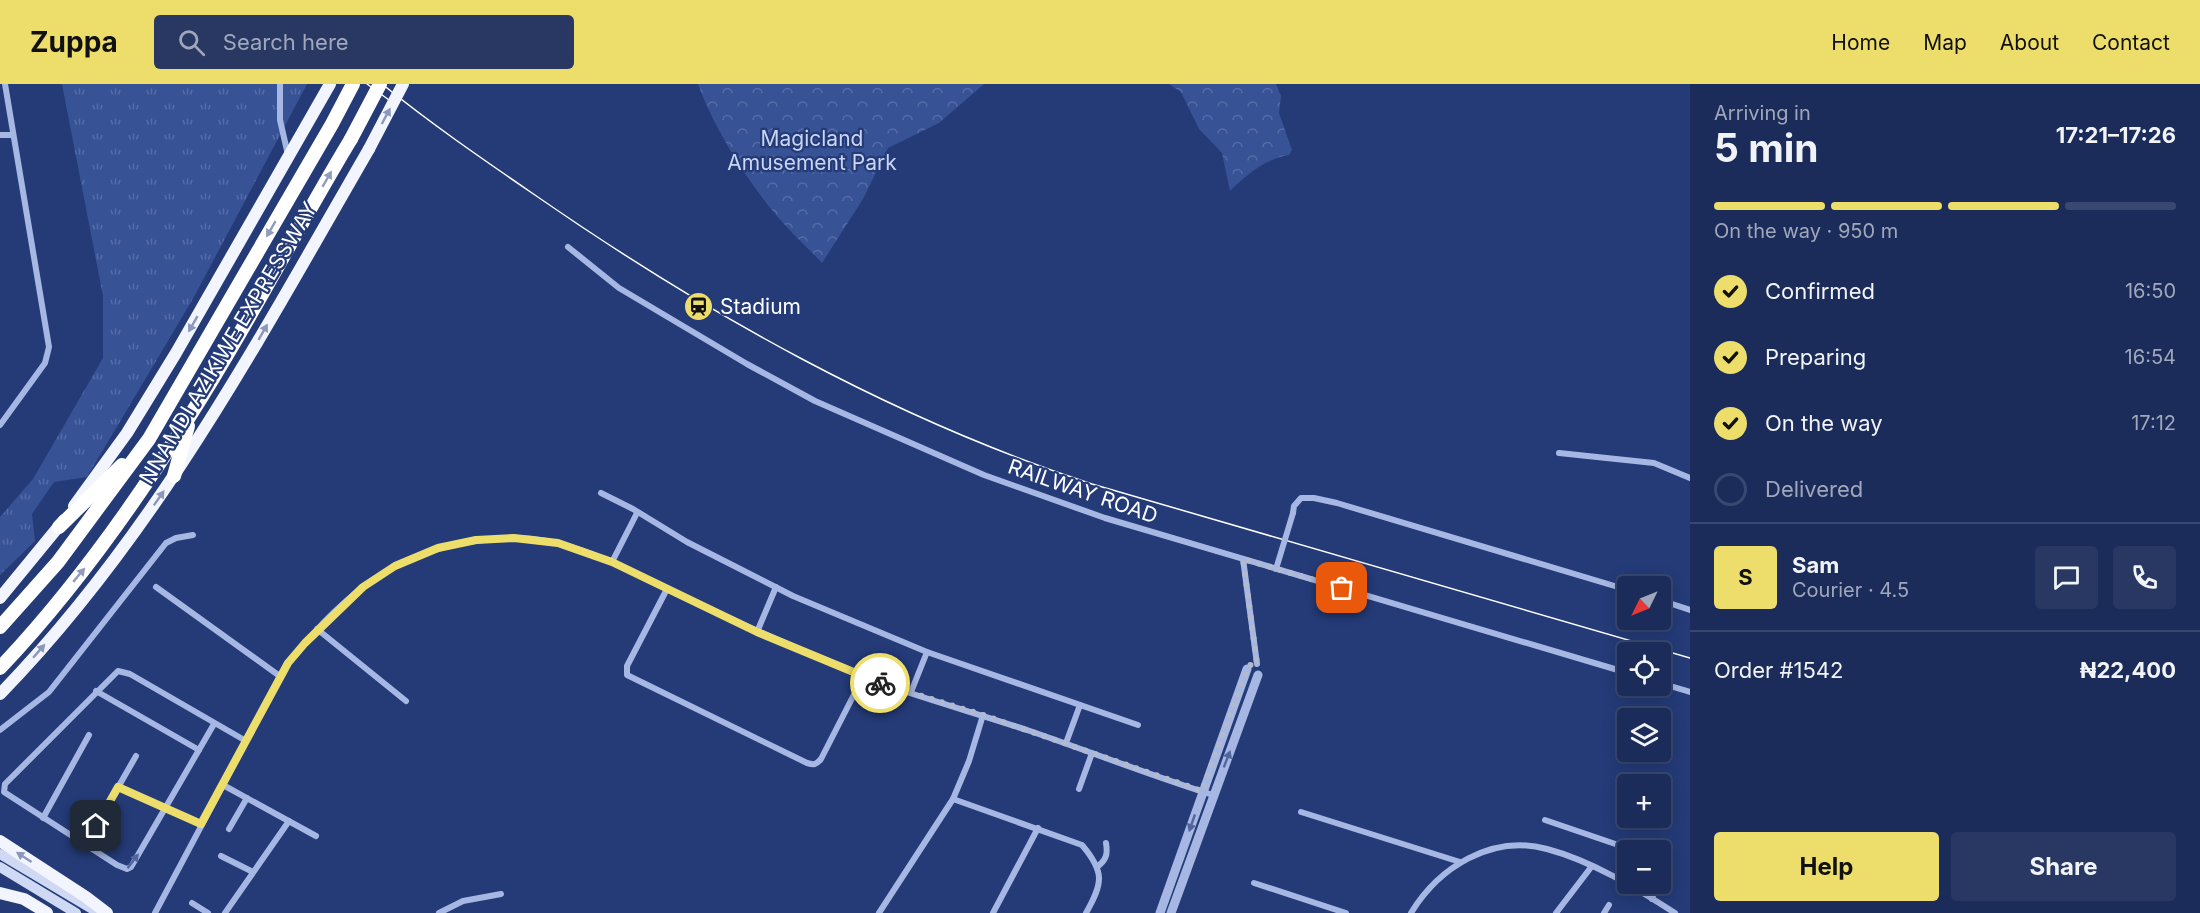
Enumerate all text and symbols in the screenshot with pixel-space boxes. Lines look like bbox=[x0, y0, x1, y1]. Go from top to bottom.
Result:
search box bbox=[154, 15, 574, 69]
text: Zuppa bbox=[30, 25, 118, 59]
icon: search bbox=[175, 26, 208, 59]
text: Search here bbox=[223, 29, 349, 55]
text: Home bbox=[1831, 30, 1890, 55]
text: Map bbox=[1923, 30, 1967, 55]
text: About bbox=[2000, 30, 2059, 55]
text: Contact bbox=[2092, 30, 2170, 55]
text: Arriving in bbox=[1714, 101, 1811, 125]
one-way arrow bbox=[381, 108, 391, 125]
text: 17:21–17:26 bbox=[2056, 122, 2176, 148]
text: 5 min bbox=[1714, 124, 1819, 171]
park label: Magicland Amusement Park bbox=[727, 126, 897, 175]
one-way arrow bbox=[322, 170, 332, 187]
street label: NNAMDI AZIKIWE EXPRESSWAY bbox=[134, 198, 322, 488]
text: On the way · 950 m bbox=[1714, 219, 1898, 243]
one-way arrow bbox=[266, 221, 276, 238]
icon: check bbox=[1714, 275, 1747, 308]
text: Confirmed bbox=[1765, 278, 1875, 304]
text: 16:50 bbox=[2125, 279, 2176, 303]
station icon: Stadium bbox=[683, 290, 715, 322]
place label: Stadium bbox=[720, 294, 801, 319]
one-way arrow bbox=[188, 316, 198, 333]
one-way arrow bbox=[258, 323, 268, 340]
icon: check bbox=[1714, 341, 1747, 374]
text: Preparing bbox=[1765, 344, 1866, 370]
text: 16:54 bbox=[2125, 345, 2176, 369]
icon: check bbox=[1714, 407, 1747, 440]
text: On the way bbox=[1765, 410, 1883, 436]
text: 17:12 bbox=[2131, 411, 2176, 435]
street label: RAILWAY ROAD bbox=[1005, 454, 1161, 528]
text: Delivered bbox=[1765, 476, 1863, 502]
one-way arrow bbox=[154, 489, 165, 506]
button: chat bbox=[2035, 546, 2098, 609]
button: phone bbox=[2113, 546, 2176, 609]
text: Sam bbox=[1792, 552, 1839, 578]
pin bbox=[1316, 562, 1367, 613]
text: S bbox=[1738, 564, 1753, 590]
one-way arrow bbox=[72, 567, 85, 583]
icon: bag bbox=[1325, 571, 1358, 604]
north arrow bbox=[1617, 576, 1671, 630]
map controls bbox=[1617, 576, 1671, 894]
text: Courier · 4.5 bbox=[1792, 578, 1909, 602]
button: locate bbox=[1617, 642, 1671, 696]
one-way arrow bbox=[32, 644, 45, 659]
courier bbox=[850, 653, 910, 713]
text: Order #1542 bbox=[1714, 657, 1843, 683]
text: ₦22,400 bbox=[2080, 657, 2176, 683]
icon: bike bbox=[864, 667, 897, 700]
button: layers bbox=[1617, 708, 1671, 762]
one-way arrow bbox=[1222, 750, 1232, 768]
button: + bbox=[1617, 774, 1671, 828]
pin bbox=[70, 800, 121, 851]
icon: home bbox=[79, 809, 112, 842]
one-way arrow bbox=[1186, 814, 1196, 832]
button: Help bbox=[1714, 832, 1939, 901]
button: Share bbox=[1951, 832, 2176, 901]
button: − bbox=[1617, 840, 1671, 894]
one-way arrow bbox=[16, 851, 32, 862]
one-way arrow bbox=[127, 853, 139, 869]

